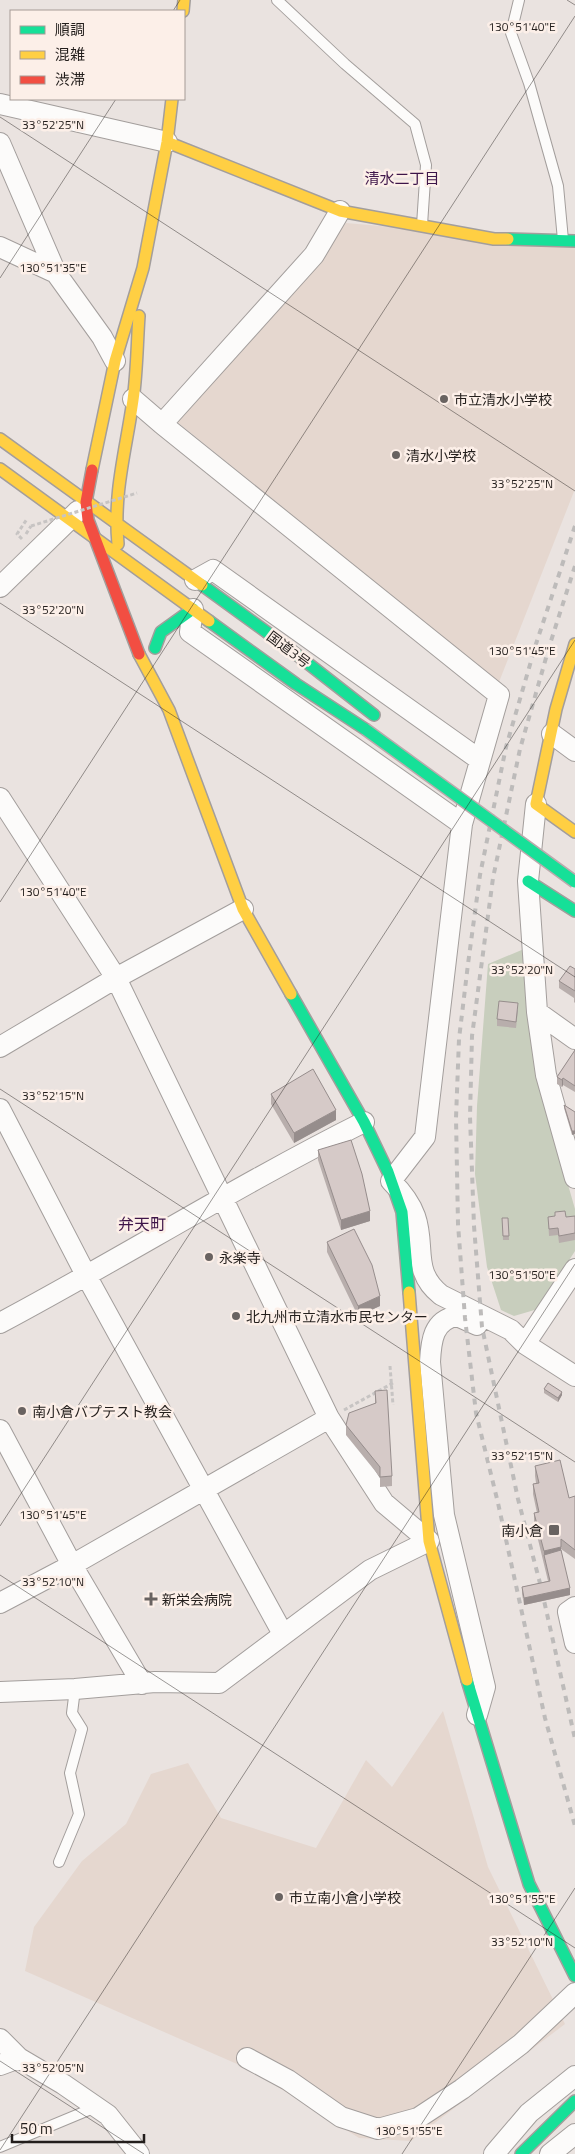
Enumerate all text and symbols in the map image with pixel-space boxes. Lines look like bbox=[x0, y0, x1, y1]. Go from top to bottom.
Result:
legend bbox=[10, 10, 185, 100]
text: 130°51'40"E bbox=[488, 17, 556, 36]
text: 順調 bbox=[55, 18, 85, 41]
text: 混雑 bbox=[55, 43, 85, 66]
text: 渋滞 bbox=[55, 68, 85, 91]
text: 33°52'25"N bbox=[22, 115, 84, 134]
district label: 清水二丁目 bbox=[364, 167, 440, 190]
text: 130°51'35"E bbox=[19, 258, 87, 277]
place label: 市立清水小学校 bbox=[454, 389, 552, 410]
marker: 市立清水小学校 bbox=[438, 393, 450, 405]
place label: 清水小学校 bbox=[406, 445, 476, 466]
marker: 清水小学校 bbox=[390, 449, 402, 461]
text: 33°52'25"N bbox=[491, 474, 553, 493]
text: 33°52'20"N bbox=[22, 600, 84, 619]
street label: 国道3号 bbox=[263, 626, 315, 672]
text: 130°51'45"E bbox=[488, 641, 556, 660]
text: 130°51'40"E bbox=[19, 882, 87, 901]
text: 33°52'20"N bbox=[491, 960, 553, 979]
text: 33°52'15"N bbox=[22, 1086, 84, 1105]
district label: 弁天町 bbox=[118, 1212, 166, 1236]
place label: 永楽寺 bbox=[219, 1247, 261, 1268]
marker: 永楽寺 bbox=[203, 1251, 215, 1263]
text: 130°51'50"E bbox=[488, 1265, 556, 1284]
place label: 北九州市立清水市民センター bbox=[246, 1306, 428, 1327]
marker: 北九州市立清水市民センター bbox=[230, 1310, 242, 1322]
place label: 南小倉バプテスト教会 bbox=[32, 1401, 172, 1422]
marker: 南小倉バプテスト教会 bbox=[16, 1405, 28, 1417]
text: 33°52'15"N bbox=[491, 1446, 553, 1465]
text: 130°51'45"E bbox=[19, 1505, 87, 1524]
place label: 南小倉 bbox=[501, 1520, 543, 1541]
marker: 南小倉 bbox=[547, 1523, 561, 1537]
text: 33°52'10"N bbox=[22, 1572, 84, 1591]
place label: 新栄会病院 bbox=[162, 1589, 232, 1610]
marker: 新栄会病院 bbox=[144, 1592, 158, 1606]
place label: 市立南小倉小学校 bbox=[289, 1887, 401, 1908]
text: 130°51'55"E bbox=[488, 1889, 556, 1908]
marker: 市立南小倉小学校 bbox=[273, 1891, 285, 1903]
text: 33°52'10"N bbox=[491, 1932, 553, 1951]
text: 33°52'05"N bbox=[22, 2058, 84, 2077]
scale bar bbox=[12, 2112, 145, 2144]
text: 50 m bbox=[20, 2117, 53, 2140]
text: 130°51'55"E bbox=[375, 2121, 443, 2140]

